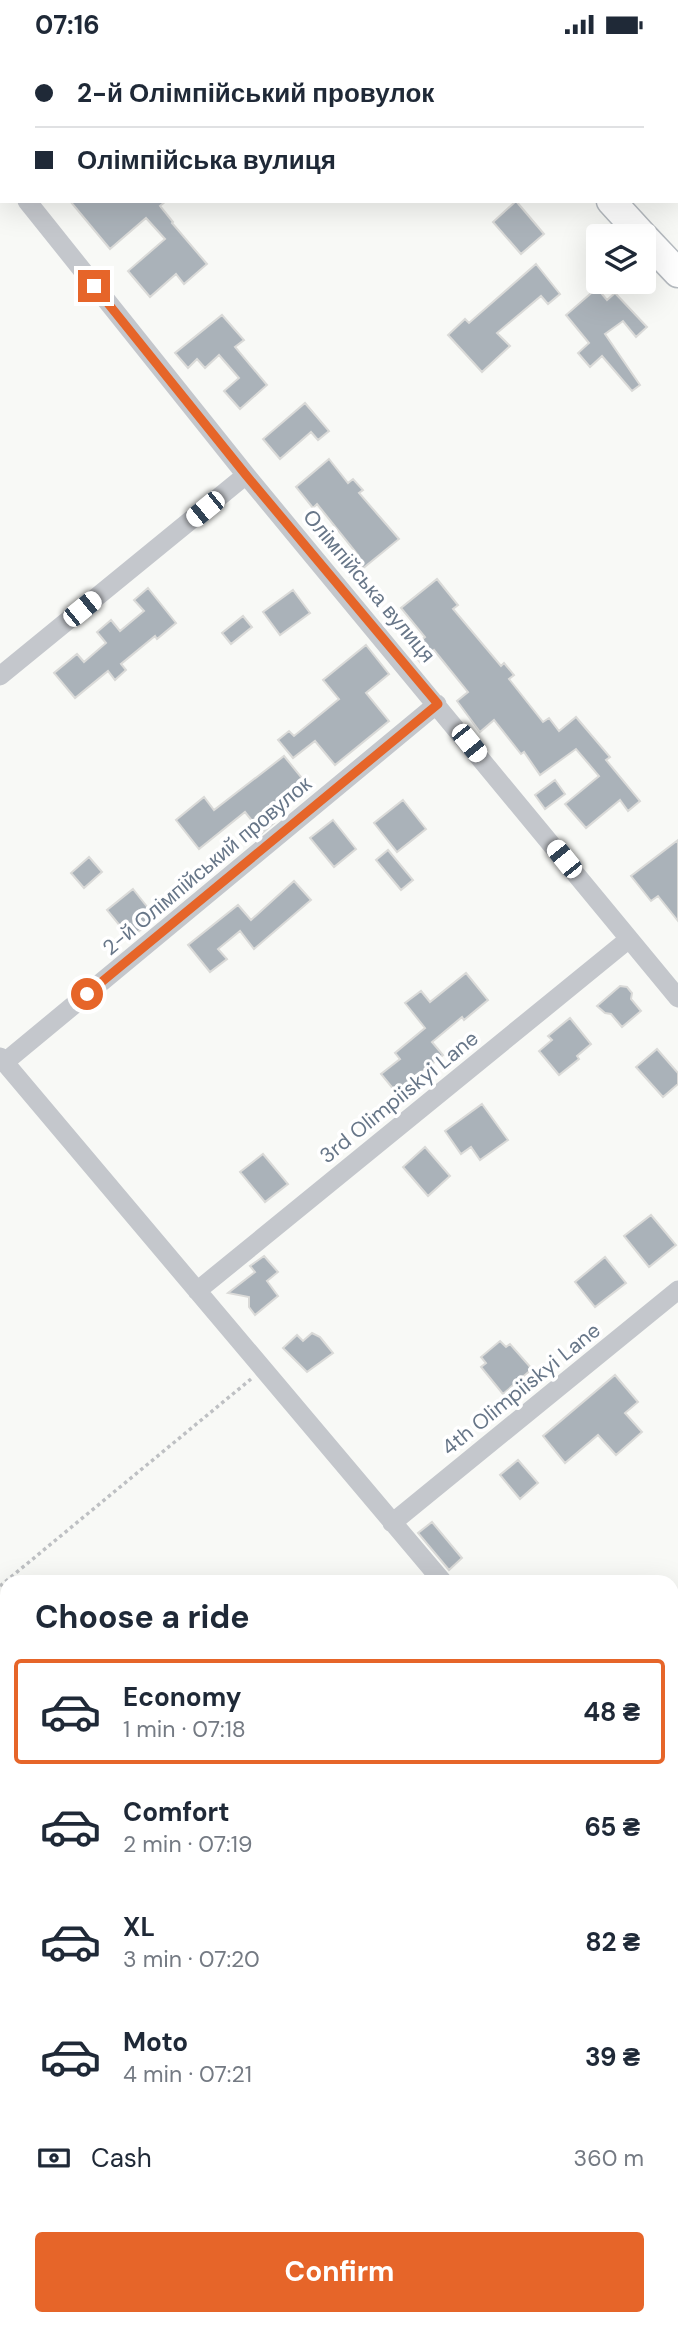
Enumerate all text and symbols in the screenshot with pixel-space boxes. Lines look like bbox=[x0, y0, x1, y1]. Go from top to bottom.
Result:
text: 07:16 bbox=[35, 8, 100, 42]
text: 2-й Олімпійський провулок bbox=[77, 76, 434, 110]
text: Олімпійська вулиця bbox=[77, 143, 336, 177]
map controls bbox=[586, 224, 656, 294]
button: layers bbox=[586, 224, 656, 294]
route end bbox=[78, 270, 110, 302]
car bbox=[183, 488, 228, 530]
street label: Олімпійська вулиця bbox=[297, 504, 441, 668]
car bbox=[60, 588, 105, 630]
car bbox=[448, 720, 491, 766]
street label: 2-й Олімпійський провулок bbox=[97, 770, 318, 962]
car bbox=[543, 836, 586, 882]
route start bbox=[71, 978, 103, 1010]
street label: 3rd Olimpiiskyi Lane bbox=[314, 1024, 484, 1170]
street label: 4th Olimpiiskyi Lane bbox=[436, 1316, 606, 1462]
text: Choose a ride bbox=[35, 1596, 250, 1638]
icon: car bbox=[39, 1680, 102, 1743]
text: Economy bbox=[123, 1680, 241, 1714]
text: 48 ₴ bbox=[583, 1695, 640, 1729]
text: 1 min · 07:18 bbox=[123, 1714, 246, 1744]
icon: car bbox=[39, 1795, 102, 1858]
text: Comfort bbox=[123, 1795, 229, 1829]
text: 65 ₴ bbox=[584, 1810, 640, 1844]
text: 2 min · 07:19 bbox=[123, 1829, 252, 1859]
icon: car bbox=[39, 1910, 102, 1973]
text: XL bbox=[123, 1910, 155, 1944]
text: 82 ₴ bbox=[585, 1925, 640, 1959]
text: 3 min · 07:20 bbox=[123, 1944, 260, 1974]
icon: car bbox=[39, 2025, 102, 2088]
text: Moto bbox=[123, 2025, 188, 2059]
text: 39 ₴ bbox=[585, 2040, 640, 2074]
text: 4 min · 07:21 bbox=[123, 2059, 252, 2089]
icon: cash bbox=[35, 2139, 73, 2177]
text: Cash bbox=[91, 2141, 152, 2175]
text: 360 m bbox=[574, 2143, 644, 2173]
button: Confirm bbox=[35, 2232, 644, 2312]

